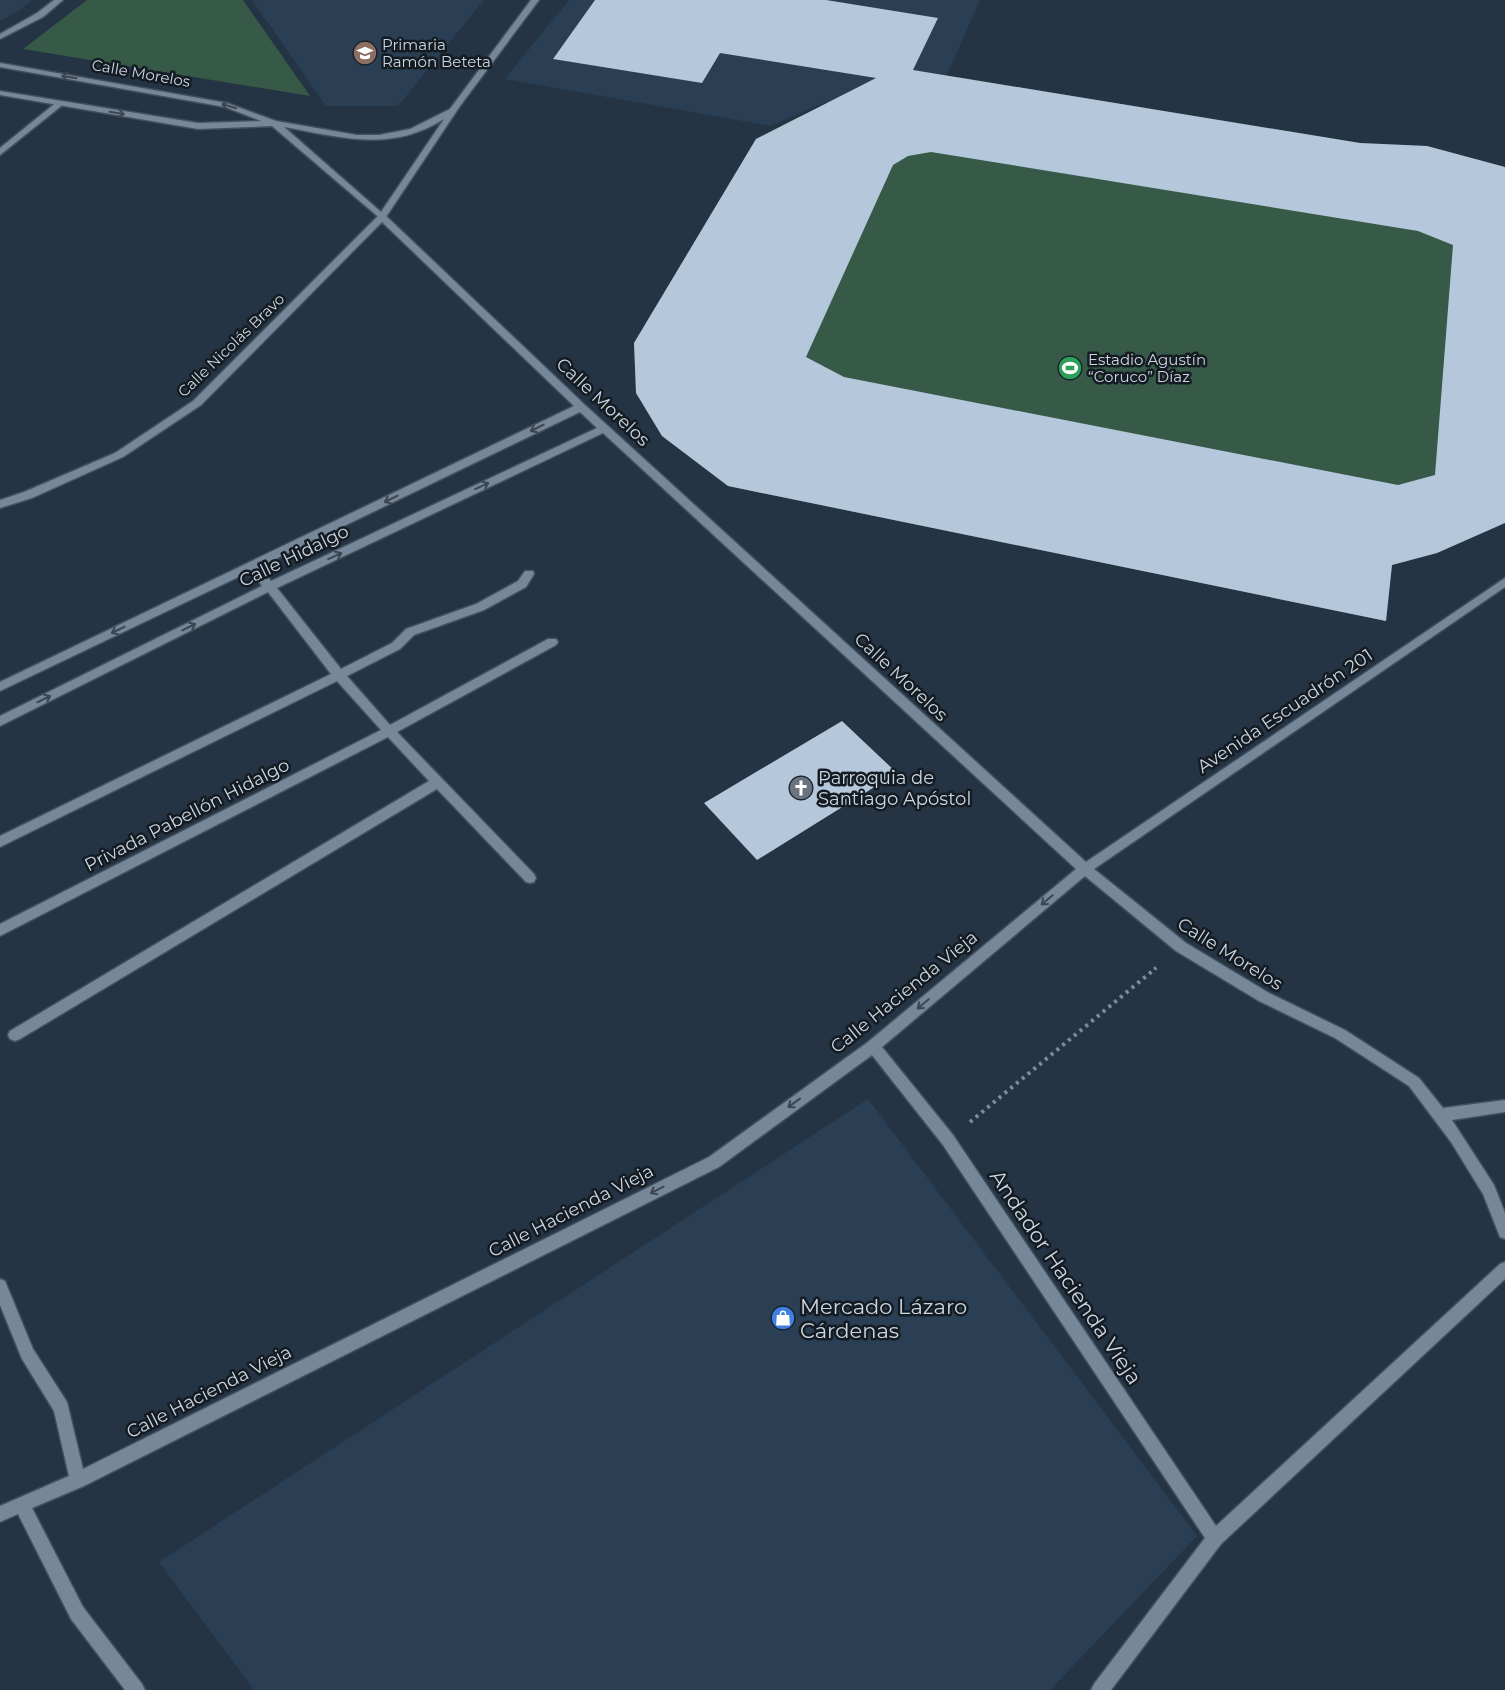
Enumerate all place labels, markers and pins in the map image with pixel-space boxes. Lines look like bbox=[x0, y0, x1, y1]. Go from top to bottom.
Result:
place label: Primaria Ramón Beteta bbox=[382, 35, 491, 71]
school or university icon: Primaria Ramón Beteta bbox=[352, 40, 378, 66]
place label: Estadio Agustín “Coruco” Díaz bbox=[1088, 350, 1206, 386]
sports icon: Estadio Agustín “Coruco” Díaz bbox=[1057, 355, 1083, 381]
place label: Parroquia de Santiago Apóstol bbox=[818, 767, 971, 810]
church icon: Parroquia de Santiago Apóstol bbox=[788, 775, 814, 801]
place label: Mercado Lázaro Cárdenas bbox=[800, 1294, 967, 1343]
shop icon: Mercado Lázaro Cárdenas bbox=[770, 1305, 796, 1331]

